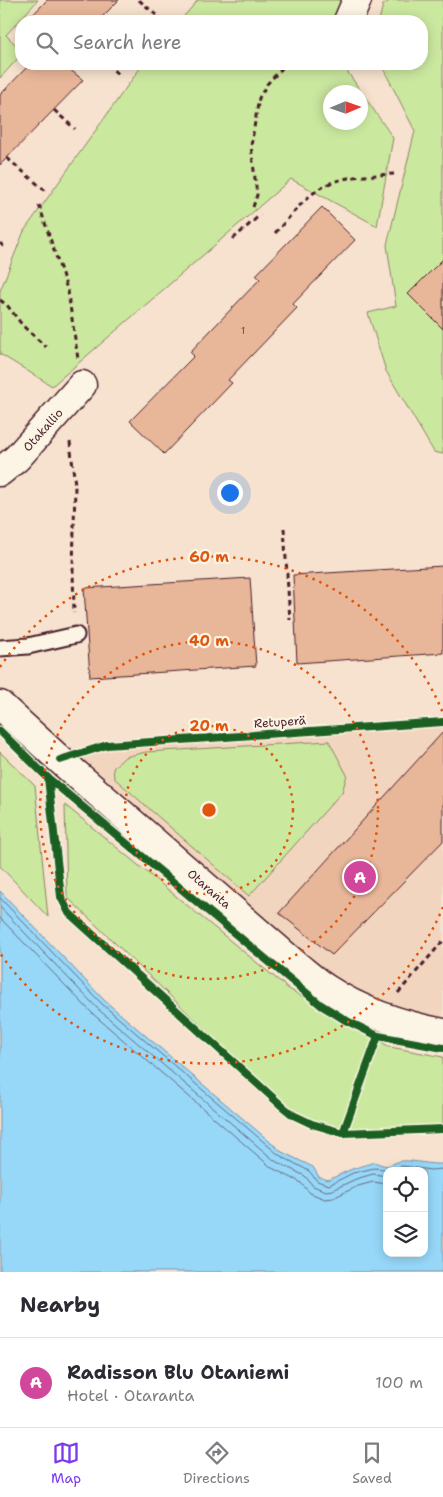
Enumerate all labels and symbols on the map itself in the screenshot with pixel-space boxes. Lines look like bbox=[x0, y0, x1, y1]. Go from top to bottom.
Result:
north arrow bbox=[323, 85, 368, 130]
house number: 1 bbox=[241, 324, 245, 337]
street label: Otakallio bbox=[19, 405, 67, 455]
your location bbox=[217, 480, 243, 506]
text: 60 m bbox=[189, 547, 229, 567]
text: 40 m bbox=[189, 631, 229, 651]
street label: Retuperä bbox=[253, 712, 307, 732]
text: 20 m bbox=[189, 716, 229, 736]
centre of rings bbox=[200, 801, 218, 819]
pin: A bbox=[344, 858, 376, 896]
street label: Otaranta bbox=[184, 866, 235, 913]

